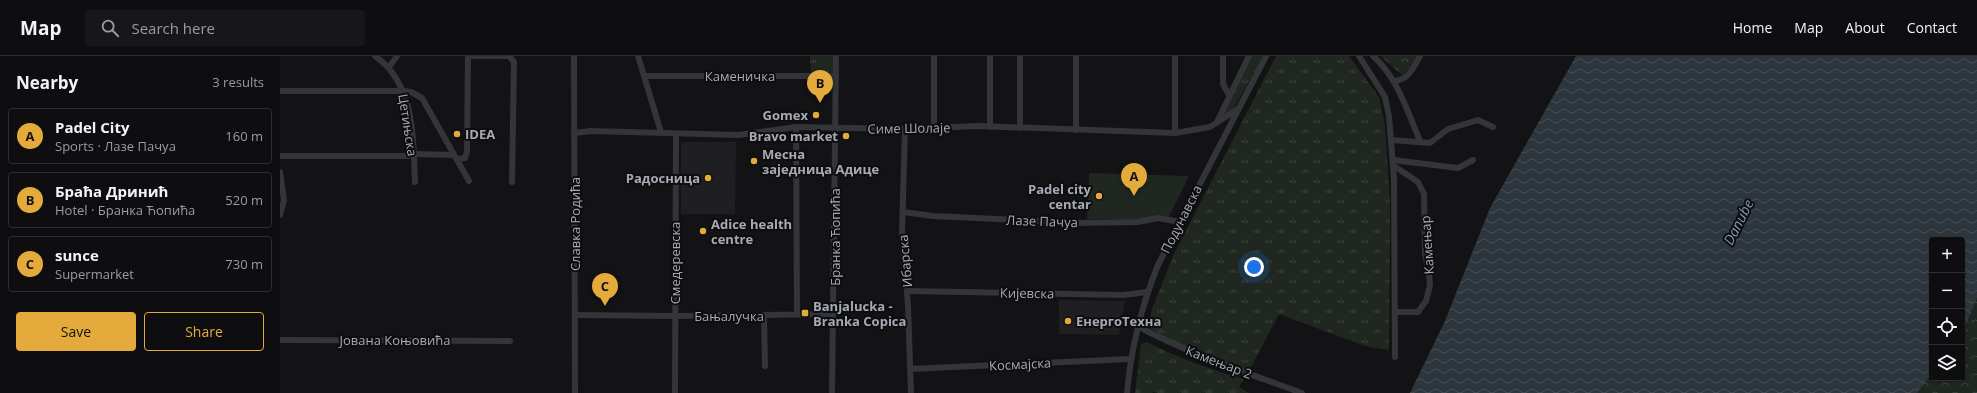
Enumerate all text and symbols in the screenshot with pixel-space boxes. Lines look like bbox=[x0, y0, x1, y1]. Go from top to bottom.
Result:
search box bbox=[85, 10, 365, 46]
text: Map bbox=[20, 15, 61, 41]
icon: search bbox=[99, 17, 121, 39]
text: Search here bbox=[131, 18, 215, 38]
text: Home bbox=[1733, 18, 1772, 37]
text: Map bbox=[1794, 18, 1823, 37]
text: About bbox=[1845, 18, 1885, 37]
text: Contact bbox=[1907, 18, 1957, 37]
street label: Каменичка bbox=[705, 67, 775, 85]
pin: B bbox=[807, 70, 833, 103]
text: Nearby bbox=[16, 71, 78, 94]
text: 3 results bbox=[212, 73, 264, 91]
street label: Цетињска bbox=[394, 92, 422, 158]
place label: Gomex bbox=[763, 106, 808, 124]
marker: Gomex bbox=[811, 110, 821, 120]
text: Padel City bbox=[55, 117, 130, 137]
street label: Симе Шолаје bbox=[867, 118, 951, 138]
place label: IDEA bbox=[465, 125, 495, 143]
text: A bbox=[26, 127, 34, 145]
text: 160 m bbox=[225, 127, 263, 145]
place label: Bravo market bbox=[749, 127, 838, 145]
marker: IDEA bbox=[452, 129, 462, 139]
marker: Bravo market bbox=[841, 131, 851, 141]
text: Sports · Лазе Пачуа bbox=[55, 137, 176, 155]
place label: Месна заједница Адице bbox=[762, 145, 879, 178]
marker: Месна заједница Адице bbox=[749, 156, 759, 166]
pin: A bbox=[1121, 163, 1147, 196]
place label: Радосница bbox=[626, 169, 700, 187]
marker: Радосница bbox=[703, 173, 713, 183]
street label: Славка Родића bbox=[566, 177, 584, 271]
place label: Padel city centar bbox=[1028, 180, 1092, 213]
text: Браћа Дринић bbox=[55, 181, 168, 201]
street label: Подунавска bbox=[1156, 182, 1206, 256]
street label: Бранка Ћопића bbox=[826, 188, 844, 286]
text: B bbox=[26, 191, 34, 209]
text: 520 m bbox=[225, 191, 263, 209]
marker: Padel city centar bbox=[1094, 191, 1104, 201]
water label: Danube bbox=[1719, 196, 1757, 248]
text: Hotel · Бранка Ћопића bbox=[55, 201, 195, 219]
street label: Лазе Пачуа bbox=[1006, 211, 1078, 231]
place label: Adice health centre bbox=[711, 215, 792, 248]
street label: Камењар bbox=[1416, 215, 1438, 275]
street label: Смедеревска bbox=[666, 222, 684, 304]
marker: Adice health centre bbox=[698, 226, 708, 236]
street label: Ибарска bbox=[894, 234, 916, 288]
map controls bbox=[1929, 237, 1965, 381]
button: + bbox=[1929, 237, 1965, 273]
text: sunce bbox=[55, 245, 99, 265]
text: C bbox=[26, 255, 34, 273]
text: 730 m bbox=[225, 255, 263, 273]
your location bbox=[1244, 257, 1264, 277]
text: Supermarket bbox=[55, 265, 134, 283]
pin: C bbox=[592, 273, 618, 306]
button: − bbox=[1929, 273, 1965, 309]
street label: Кијевска bbox=[1000, 284, 1054, 302]
place label: Banjalucka - Branka Copica bbox=[813, 297, 906, 330]
street label: Бањалучка bbox=[694, 307, 764, 325]
marker: Banjalucka - Branka Copica bbox=[800, 308, 810, 318]
button: locate bbox=[1929, 309, 1965, 345]
button: Save bbox=[16, 312, 136, 351]
button: Share bbox=[144, 312, 264, 351]
place label: ЕнергоТехна bbox=[1076, 312, 1161, 330]
marker: ЕнергоТехна bbox=[1063, 316, 1073, 326]
street label: Јована Коњовића bbox=[338, 331, 450, 349]
street label: Камењар 2 bbox=[1183, 341, 1255, 383]
button: layers bbox=[1929, 345, 1965, 381]
street label: Космајска bbox=[988, 353, 1052, 375]

